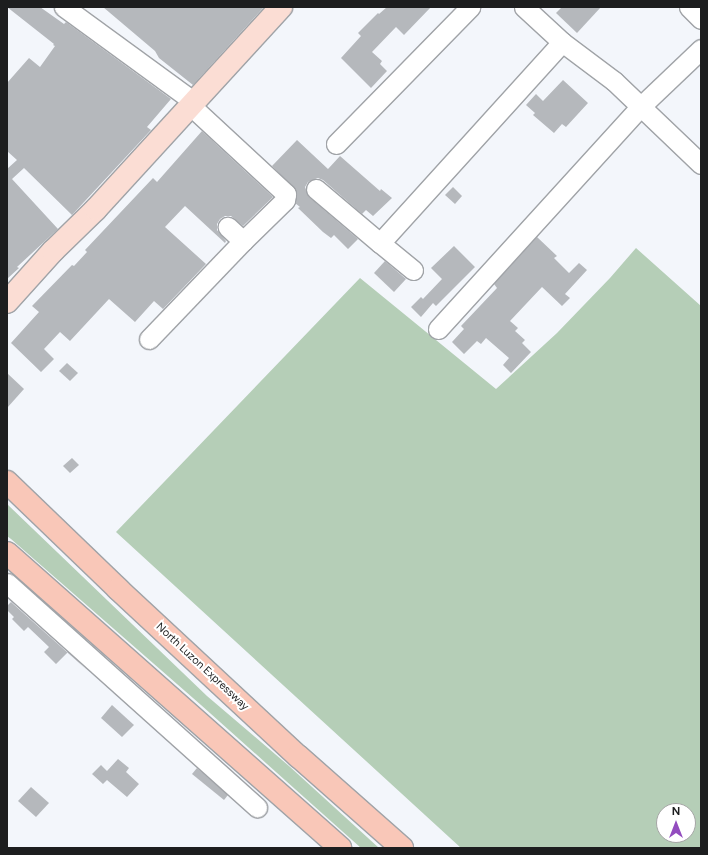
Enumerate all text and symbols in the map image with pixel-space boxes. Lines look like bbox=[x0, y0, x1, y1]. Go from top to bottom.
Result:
street label: North Luzon Expressway bbox=[153, 621, 251, 713]
north arrow bbox=[656, 803, 696, 843]
text: N bbox=[672, 805, 680, 818]

